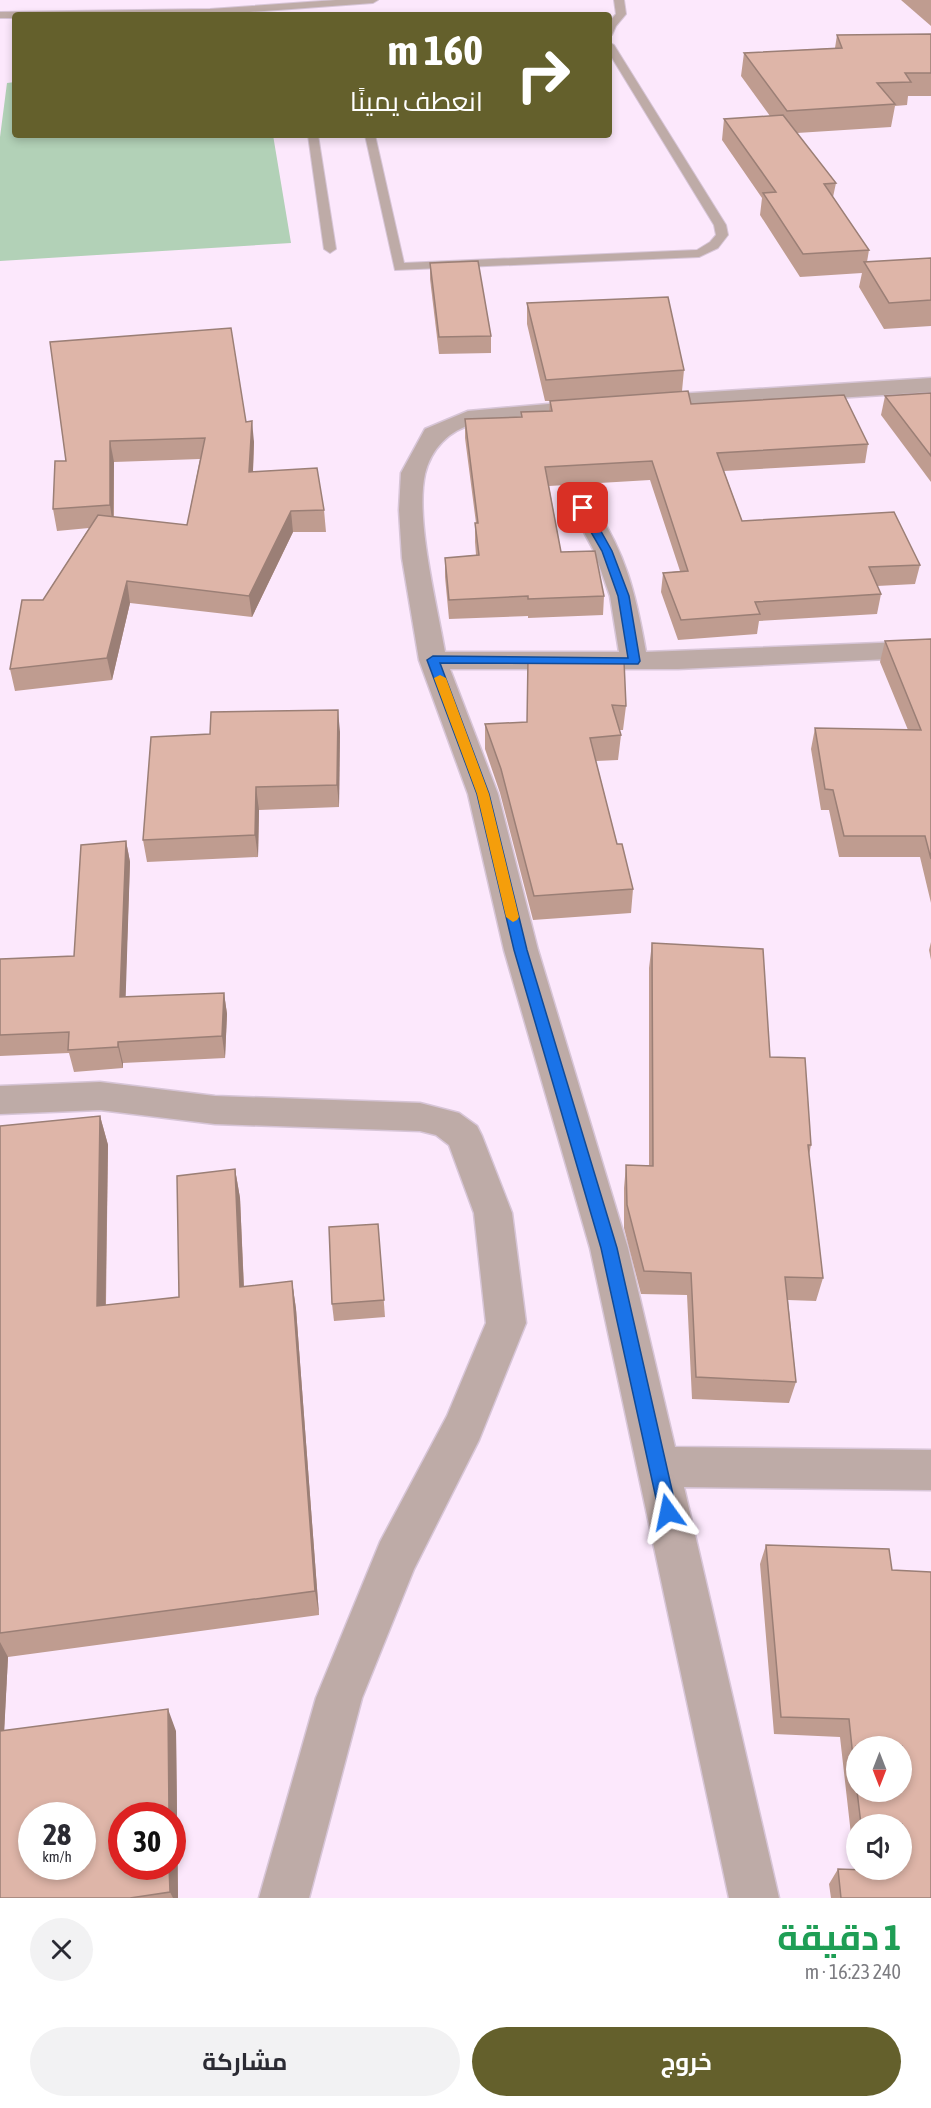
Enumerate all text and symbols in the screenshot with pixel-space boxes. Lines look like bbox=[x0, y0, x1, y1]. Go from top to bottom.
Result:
text: 160 m bbox=[388, 26, 483, 74]
icon: right bbox=[504, 36, 582, 114]
text: انعطف يمينًا bbox=[350, 86, 483, 117]
pin bbox=[557, 482, 608, 533]
icon: arrive bbox=[566, 491, 599, 524]
position arrow bbox=[636, 1480, 700, 1544]
north arrow bbox=[846, 1736, 912, 1802]
map controls bbox=[846, 1736, 912, 1880]
speed limit sign: 30 bbox=[108, 1802, 186, 1880]
button: sound bbox=[846, 1814, 912, 1880]
text: 28 bbox=[43, 1817, 71, 1851]
text: km/h bbox=[42, 1848, 72, 1865]
text: 1 دقيقة bbox=[777, 1916, 901, 1958]
button: close bbox=[30, 1918, 93, 1981]
text: 240 m · 16:23 bbox=[805, 1960, 901, 1983]
button: مشاركة bbox=[30, 2027, 460, 2096]
button: خروج bbox=[472, 2027, 901, 2096]

